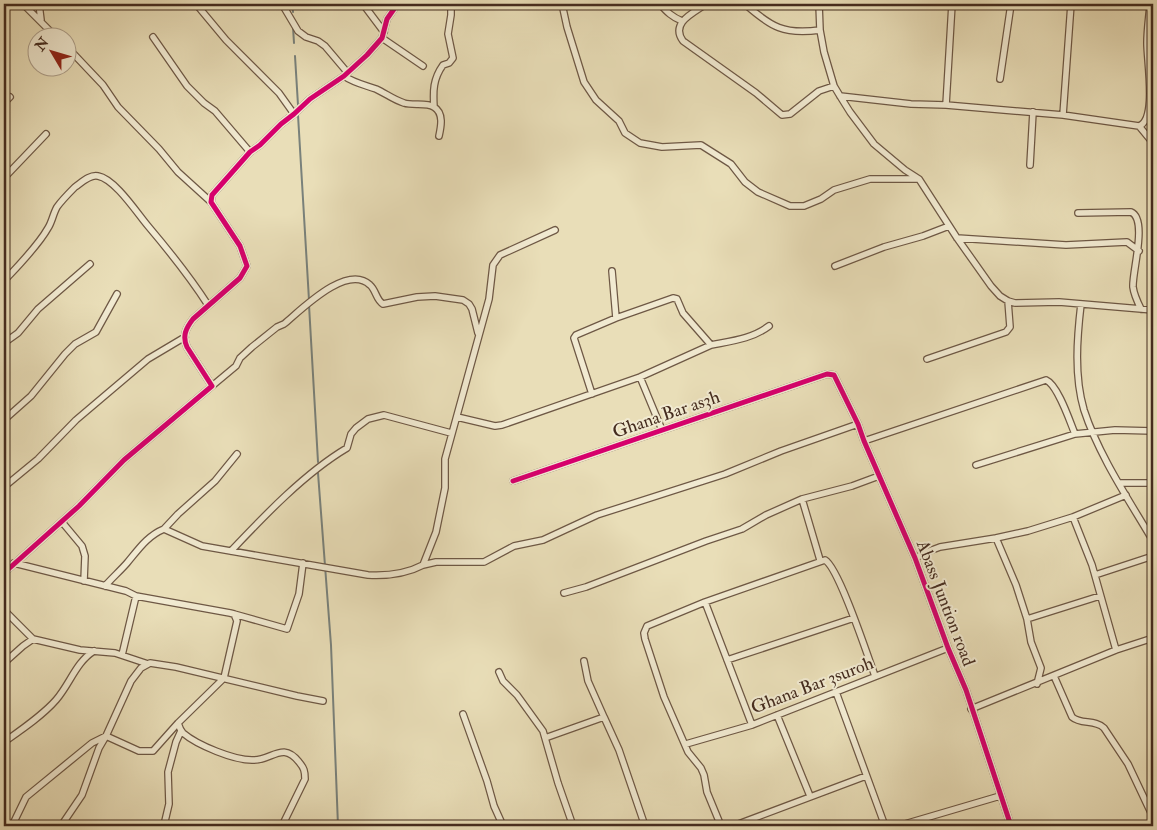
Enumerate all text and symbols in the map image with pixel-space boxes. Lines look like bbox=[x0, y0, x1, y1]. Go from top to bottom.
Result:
north arrow bbox=[28, 28, 78, 78]
text: N bbox=[31, 34, 53, 55]
street label: Ghana Bar as3h bbox=[609, 385, 723, 444]
street label: Abass Juntion road bbox=[911, 536, 980, 670]
street label: Ghana Bar 3suroh bbox=[748, 651, 877, 719]

